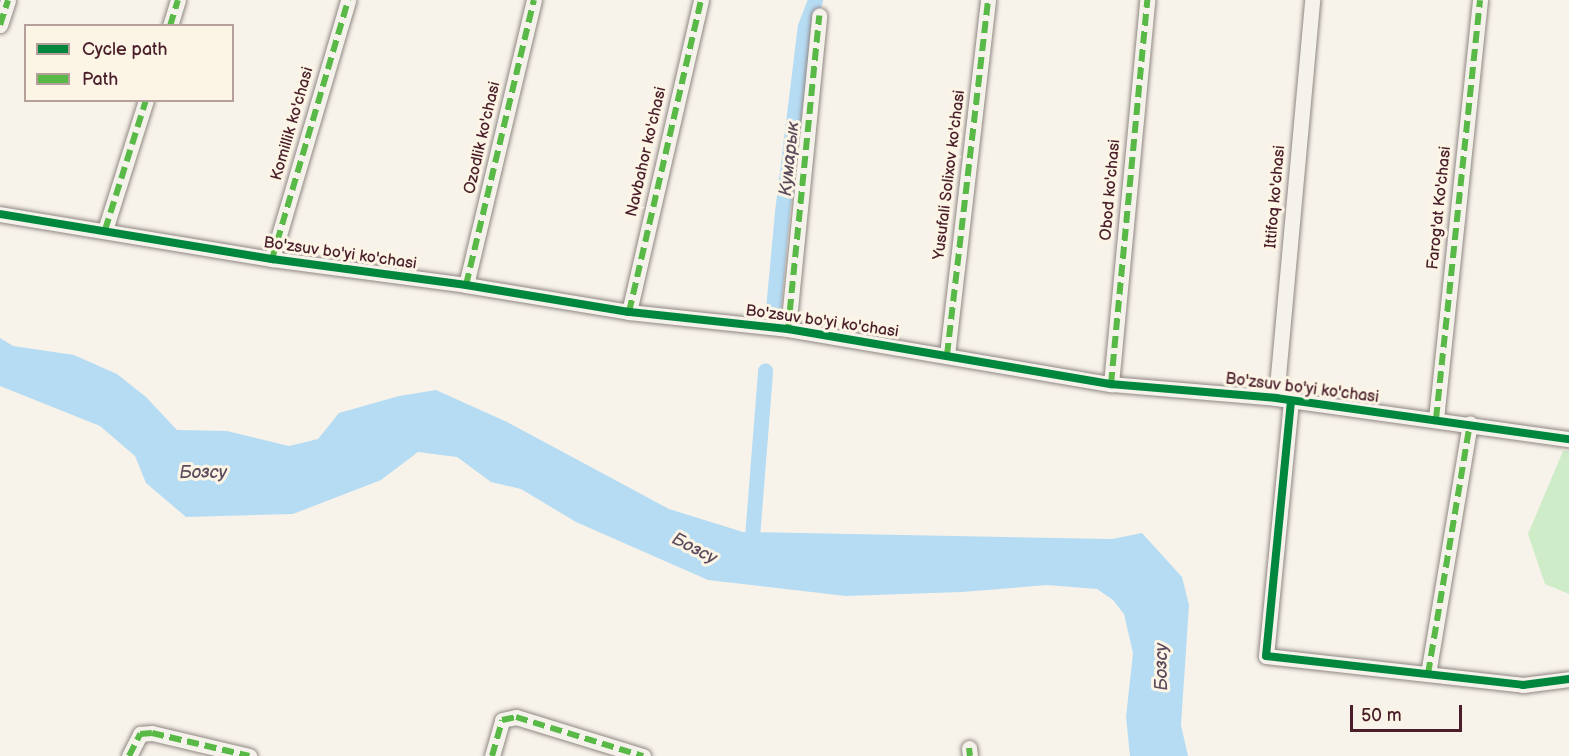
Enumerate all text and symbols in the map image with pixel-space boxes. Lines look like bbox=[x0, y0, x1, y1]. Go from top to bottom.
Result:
legend bbox=[24, 24, 234, 102]
text: Cycle path bbox=[82, 39, 168, 60]
street label: Komillik ko'chasi bbox=[268, 65, 318, 183]
text: Path bbox=[82, 69, 118, 90]
street label: Ozodlik ko'chasi bbox=[461, 80, 505, 196]
street label: Navbahor ko'chasi bbox=[623, 85, 671, 219]
street label: Yusufali Solixov ko'chasi bbox=[930, 89, 970, 261]
water label: Кумарык bbox=[775, 121, 805, 197]
street label: Obod ko'chasi bbox=[1097, 139, 1125, 241]
street label: Ittifoq ko'chasi bbox=[1262, 145, 1290, 249]
street label: Farog'at Ko'chasi bbox=[1424, 145, 1456, 271]
street label: Bo'zsuv bo'yi ko'chasi bbox=[262, 234, 418, 274]
street label: Bo'zsuv bo'yi ko'chasi bbox=[744, 302, 900, 342]
street label: Bo'zsuv bo'yi ko'chasi bbox=[1224, 370, 1380, 408]
water label: Бозсу bbox=[179, 462, 227, 484]
water label: Бозсу bbox=[668, 529, 720, 569]
water label: Бозсу bbox=[1151, 643, 1173, 691]
scale bar bbox=[1353, 693, 1466, 731]
text: 50 m bbox=[1361, 705, 1402, 726]

